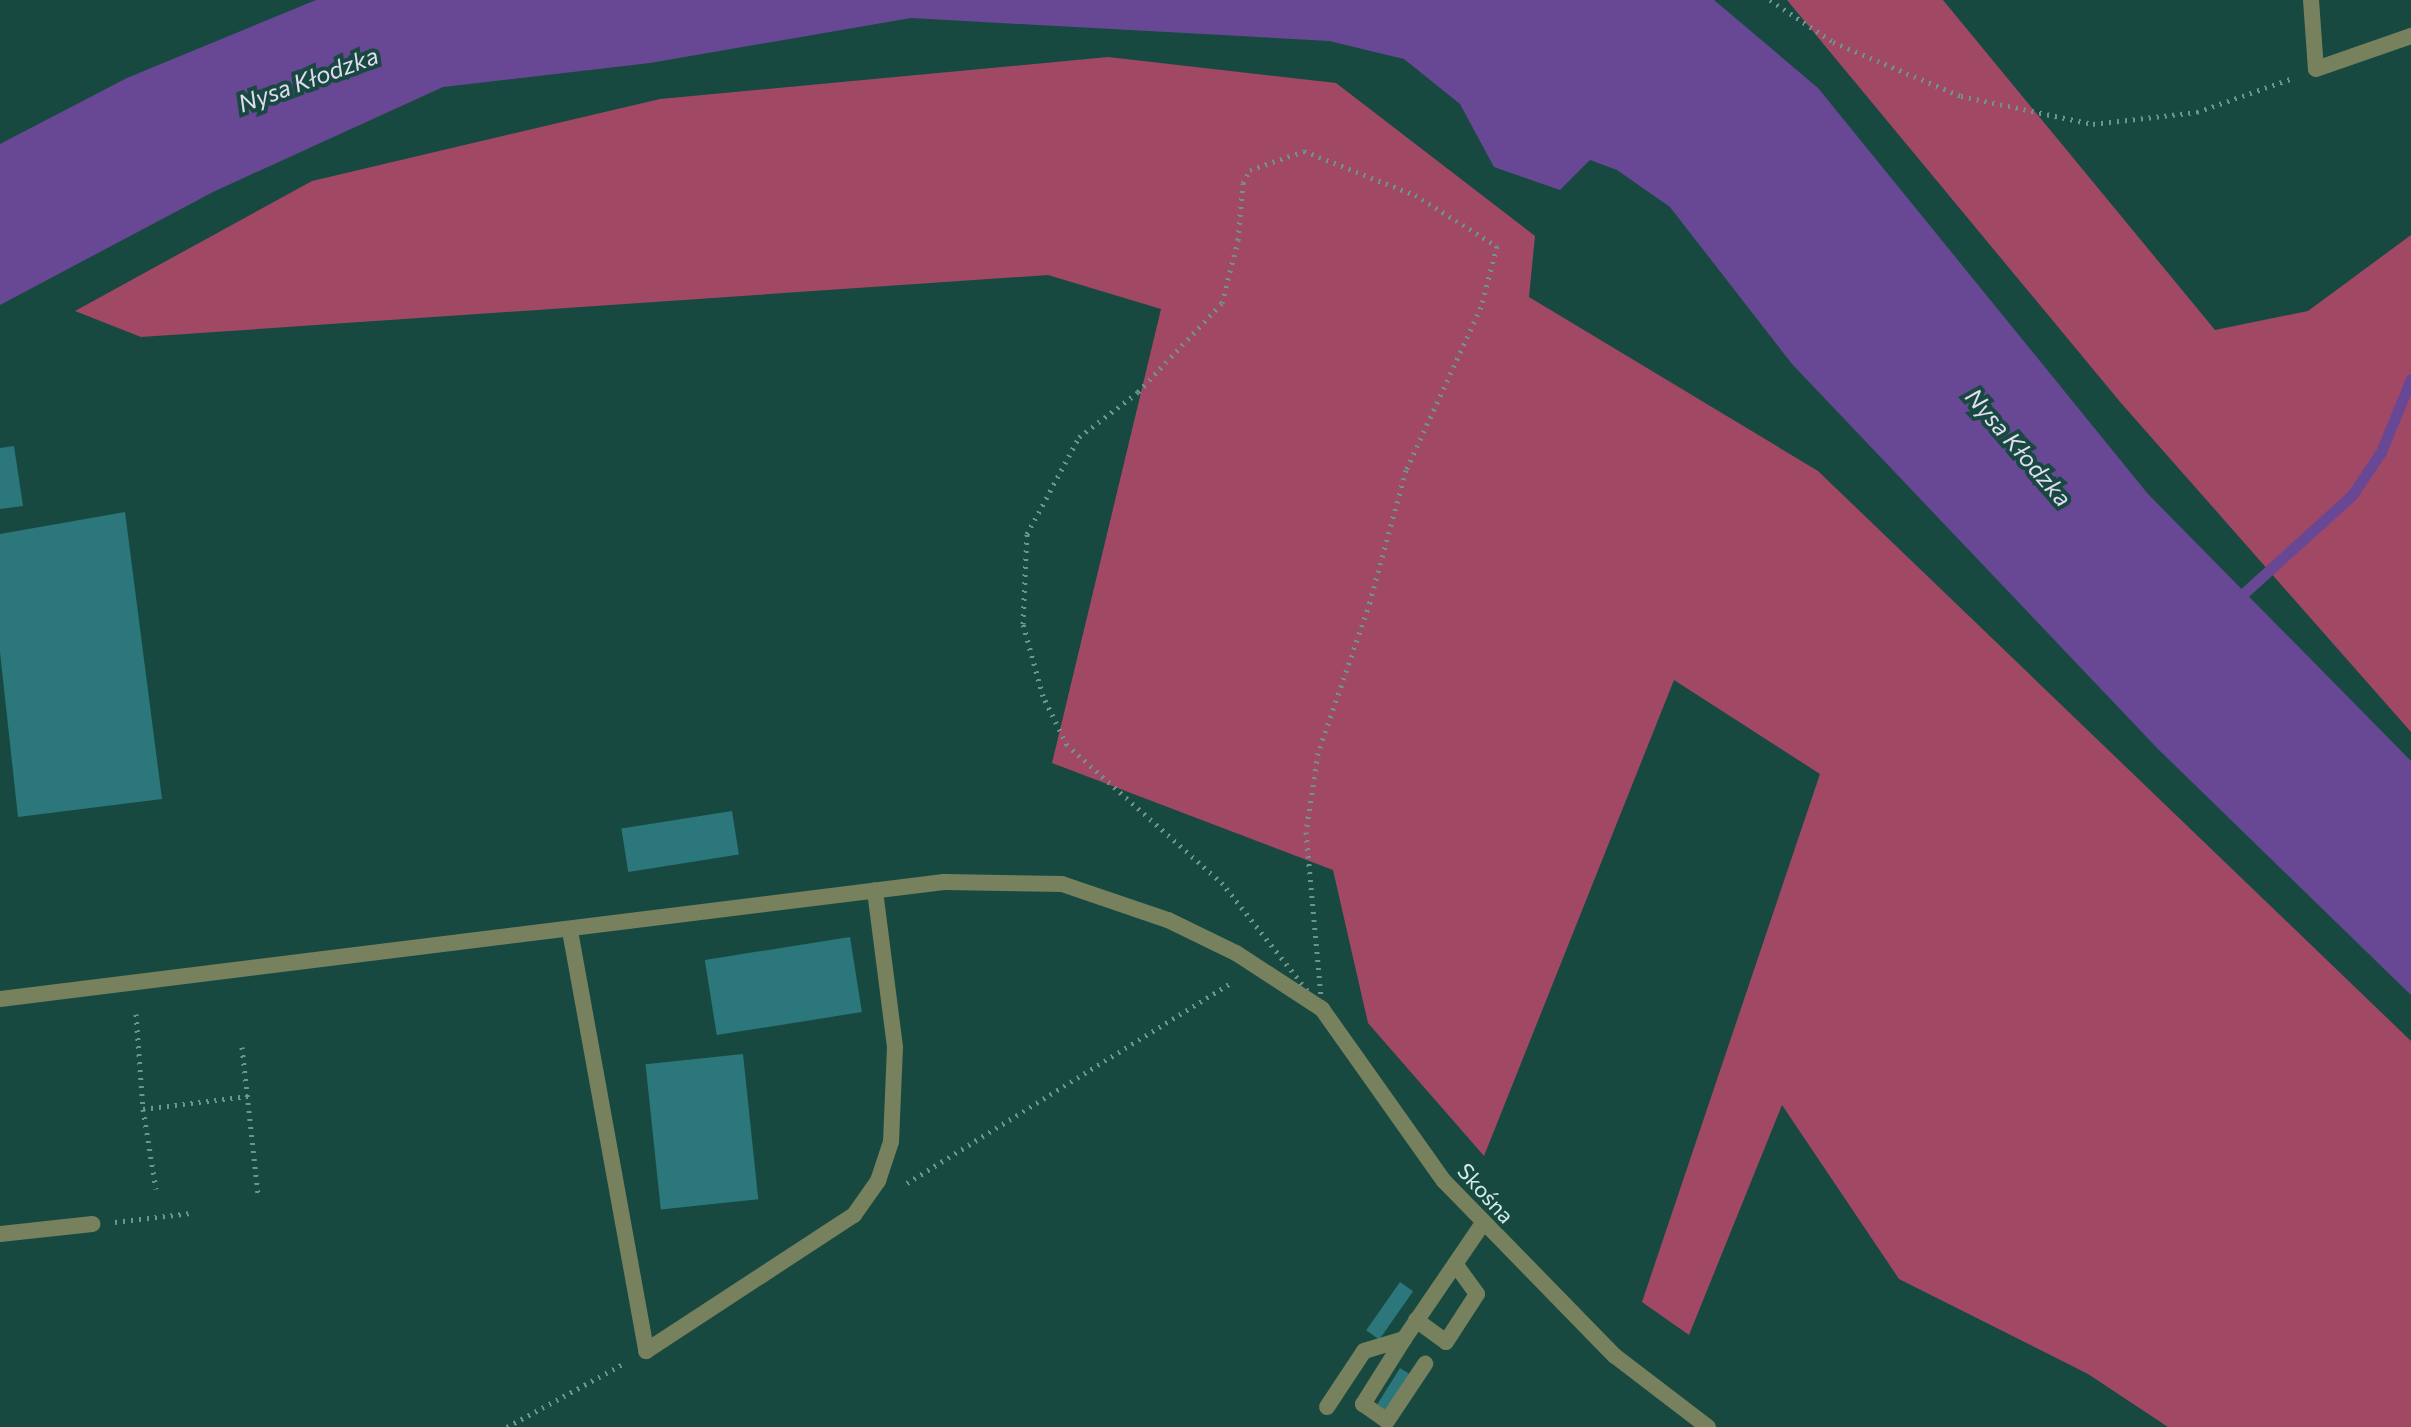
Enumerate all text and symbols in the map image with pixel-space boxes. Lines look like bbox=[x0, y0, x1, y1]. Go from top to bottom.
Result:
water label: Nysa Kłodzka bbox=[234, 40, 382, 118]
water label: Nysa Kłodzka bbox=[1960, 382, 2078, 512]
street label: Skośna bbox=[1452, 1158, 1520, 1228]

